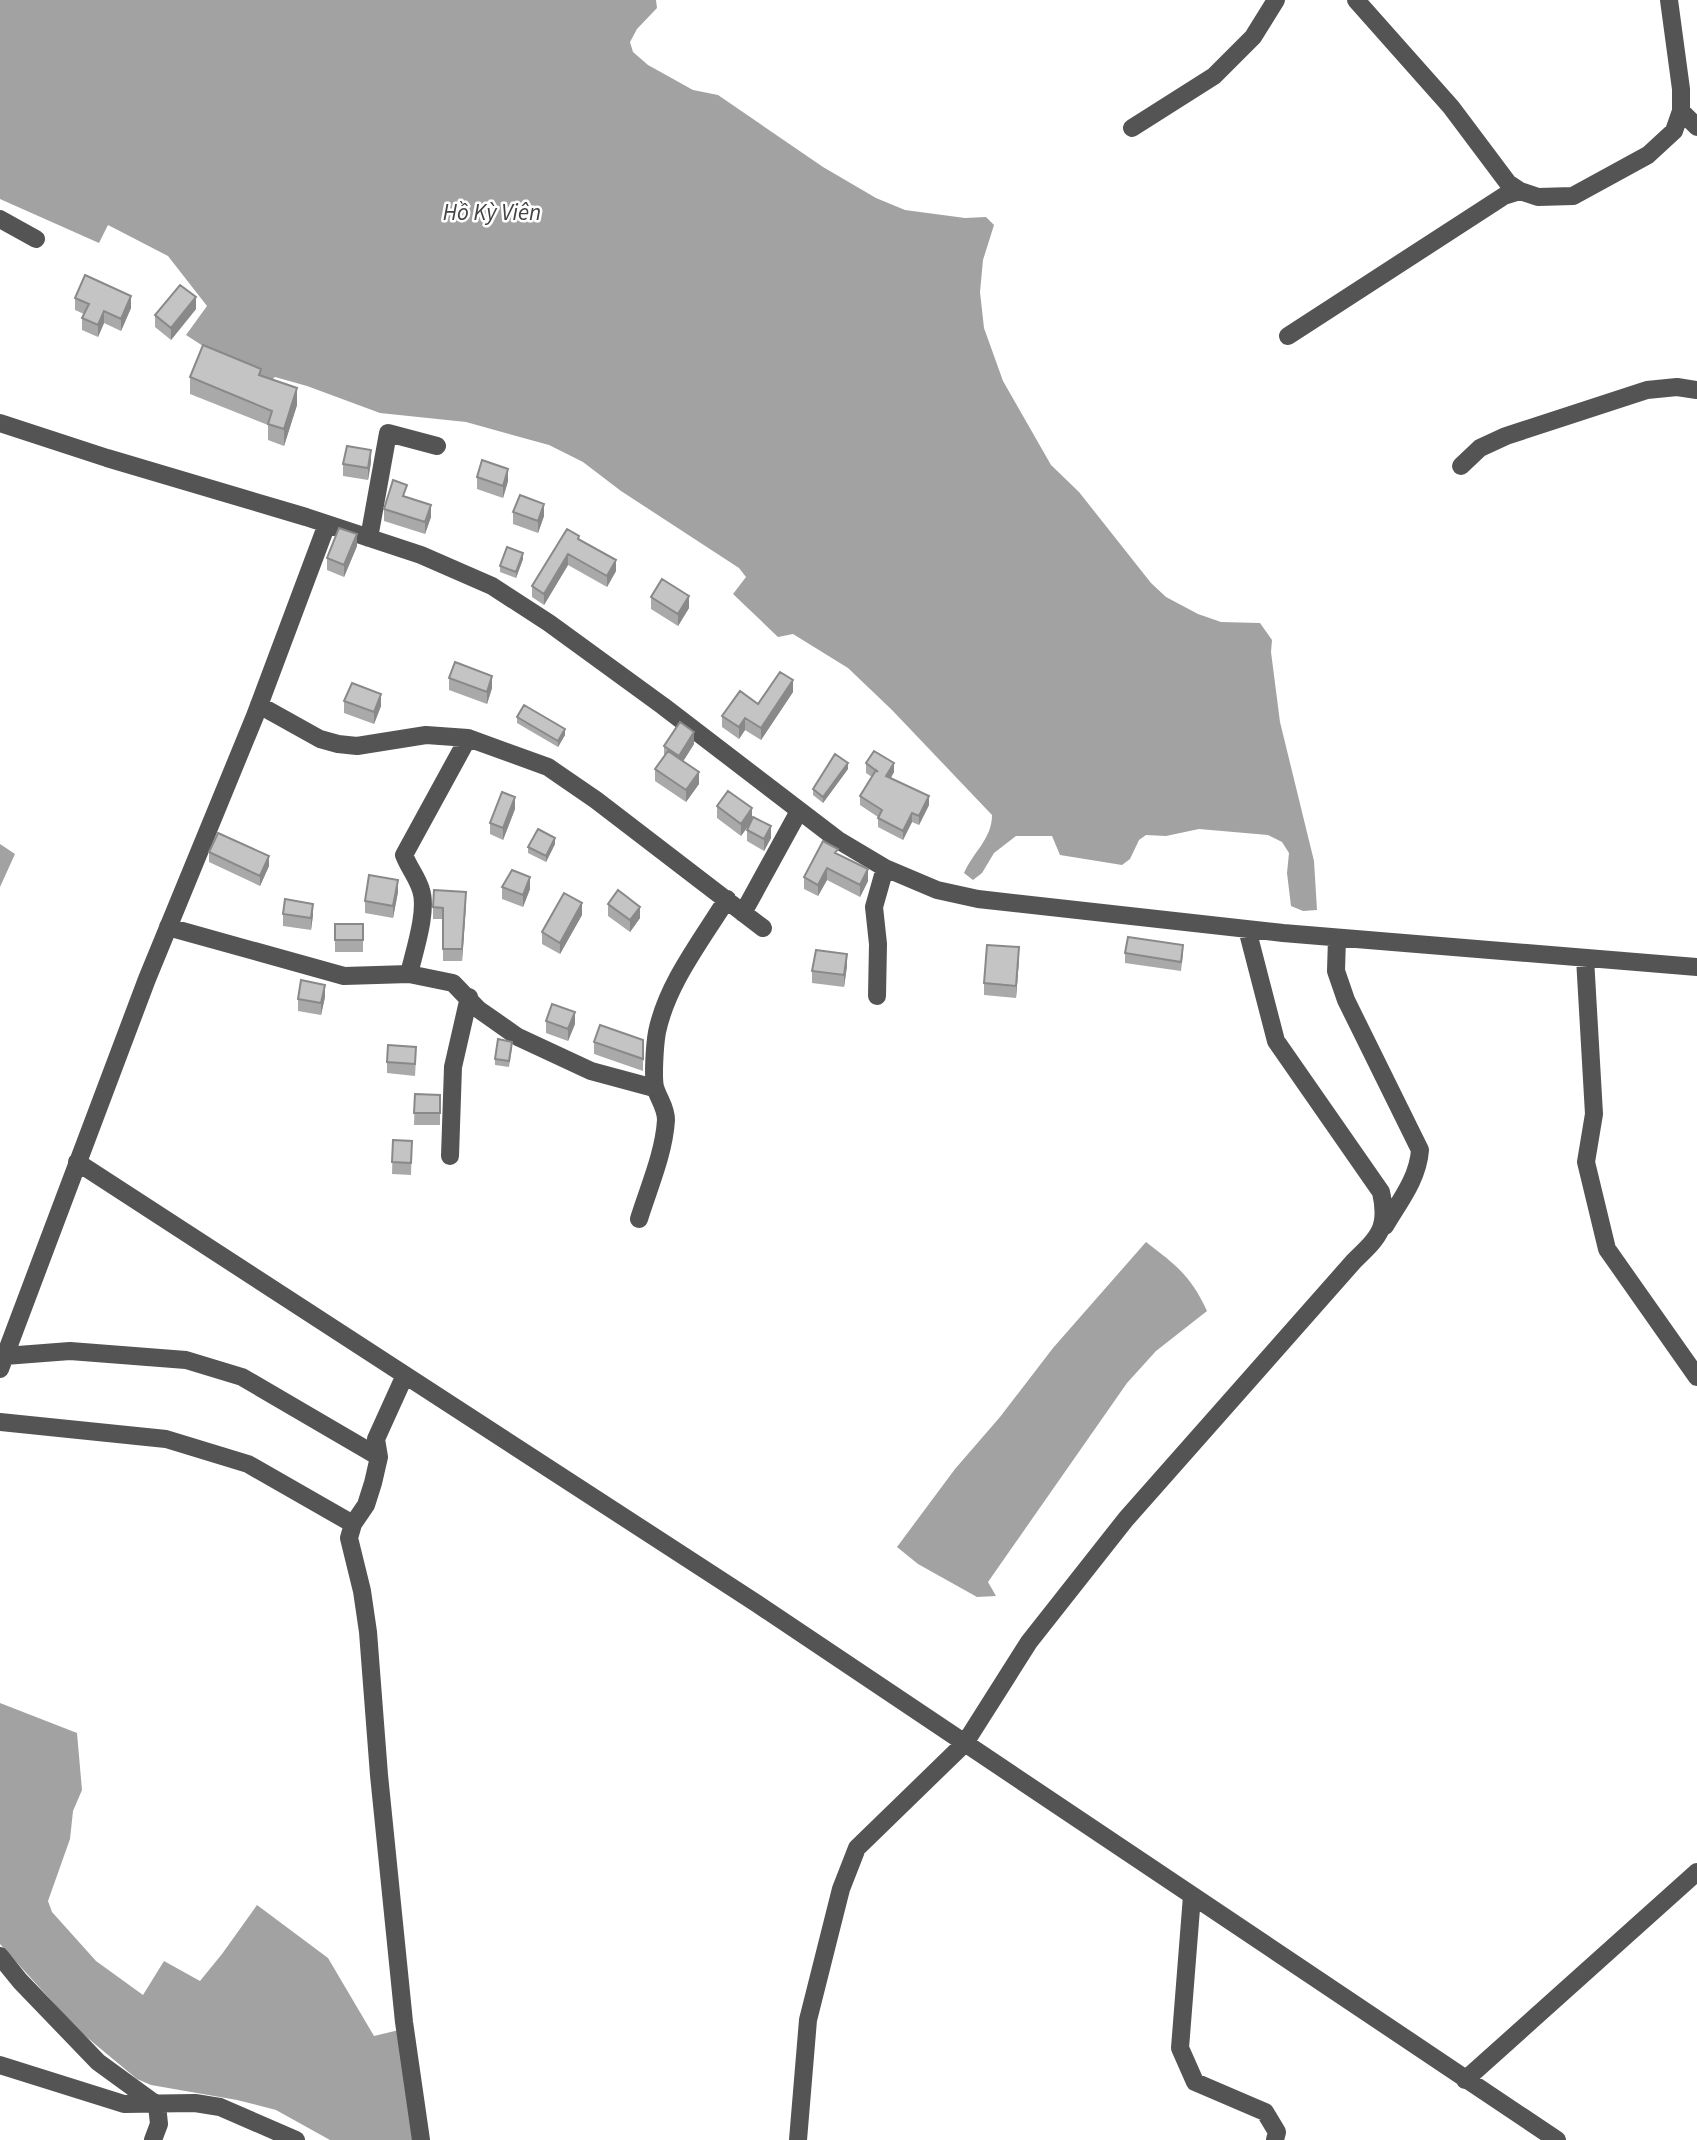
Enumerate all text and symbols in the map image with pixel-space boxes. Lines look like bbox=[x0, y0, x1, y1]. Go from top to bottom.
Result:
water label: Hồ Kỳ Viên bbox=[443, 196, 541, 229]

